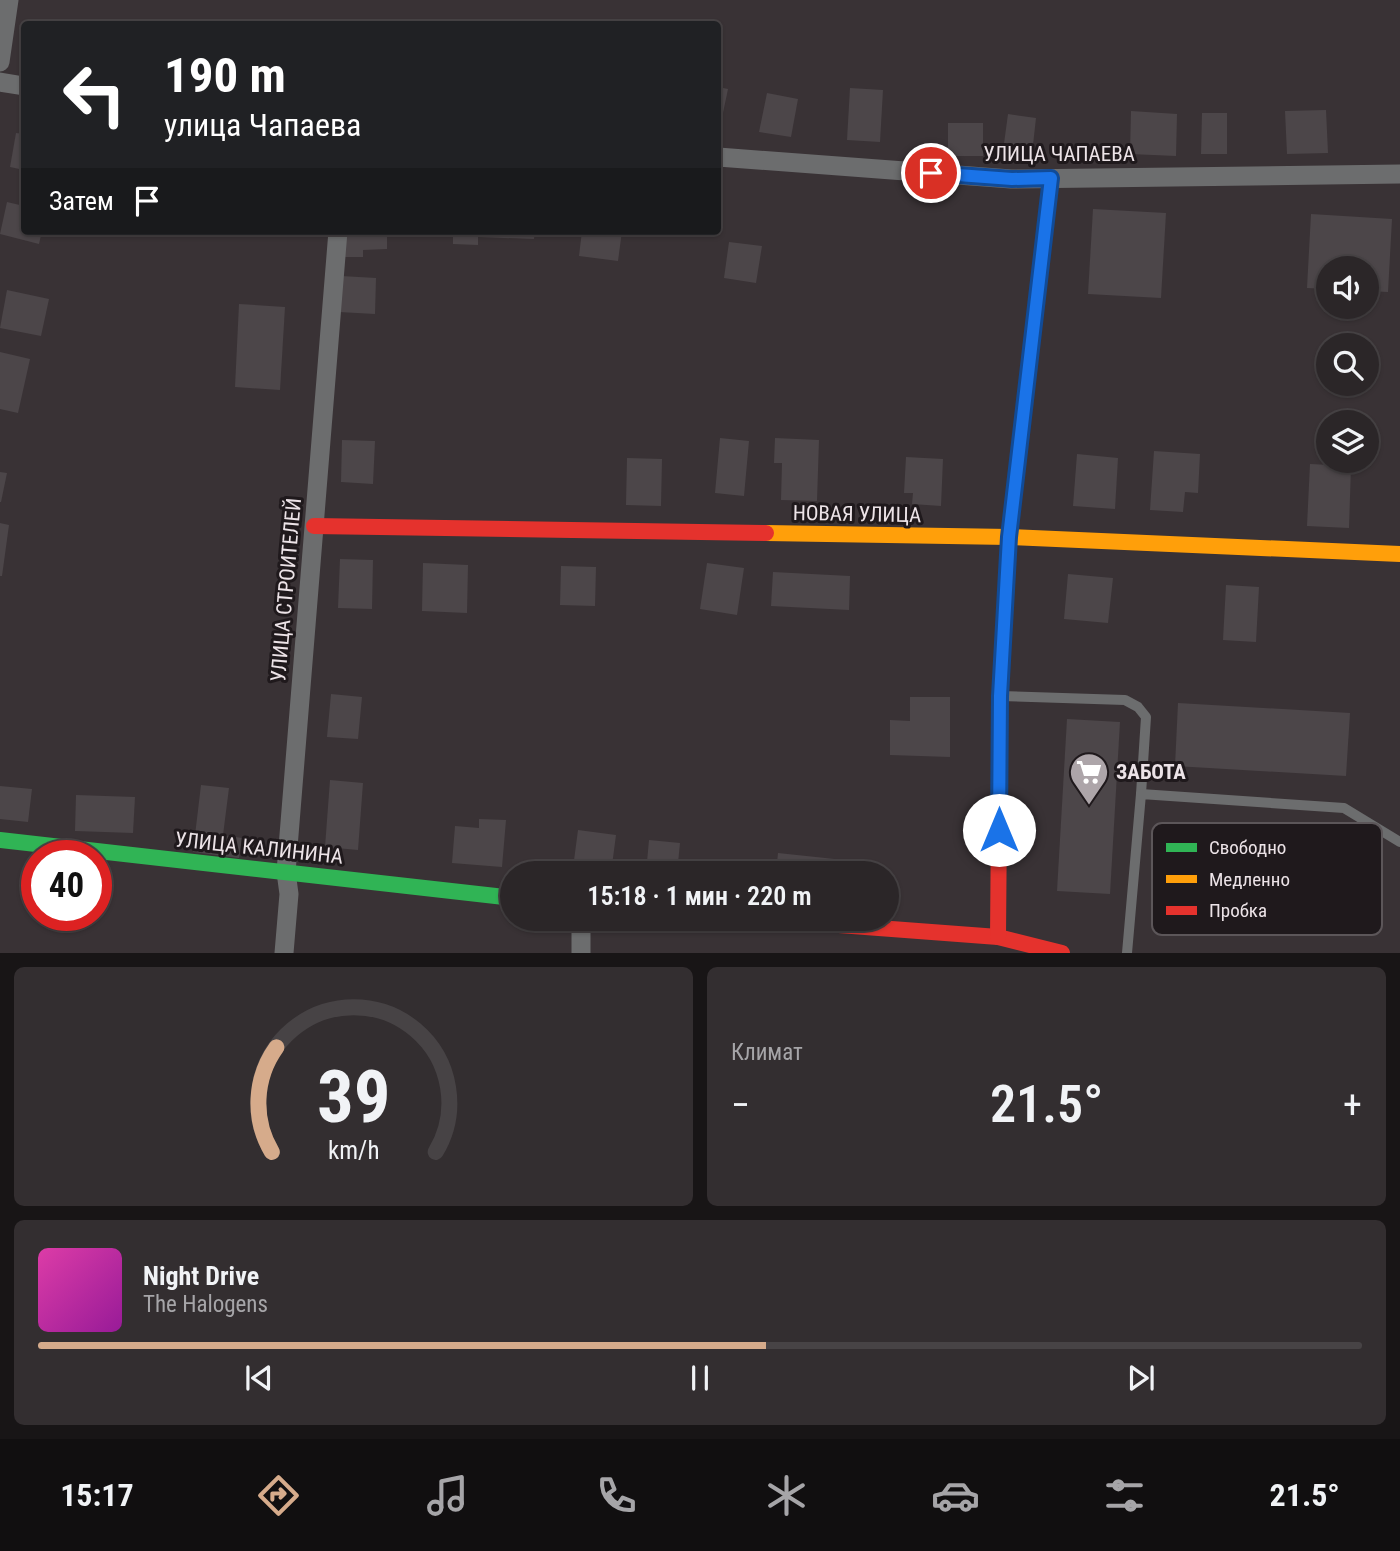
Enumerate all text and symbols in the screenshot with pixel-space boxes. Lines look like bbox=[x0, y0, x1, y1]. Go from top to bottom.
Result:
text: 190 m bbox=[164, 47, 286, 104]
icon: left bbox=[49, 49, 140, 140]
text: улица Чапаева bbox=[164, 106, 361, 144]
street label: УЛИЦА ЧАПАЕВА bbox=[983, 142, 1135, 166]
pin bbox=[901, 143, 961, 203]
icon: arrive bbox=[912, 154, 950, 192]
icon: arrive bbox=[128, 182, 166, 220]
text: Затем bbox=[49, 186, 114, 216]
map controls bbox=[1316, 256, 1379, 473]
button: sound bbox=[1316, 256, 1379, 319]
button: search bbox=[1316, 333, 1379, 396]
button: layers bbox=[1316, 410, 1379, 473]
street label: УЛИЦА СТРОИТЕЛЕЙ bbox=[266, 497, 306, 683]
street label: НОВАЯ УЛИЦА bbox=[793, 501, 921, 527]
supermarket icon: ЗАБОТА bbox=[1068, 751, 1110, 806]
place label: ЗАБОТА bbox=[1116, 760, 1186, 784]
position arrow bbox=[962, 793, 1036, 867]
legend bbox=[1152, 823, 1382, 935]
street label: УЛИЦА КАЛИНИНА bbox=[174, 827, 344, 869]
text: Свободно bbox=[1209, 836, 1286, 859]
speed limit sign: 40 bbox=[21, 840, 112, 931]
text: Медленно bbox=[1209, 868, 1290, 891]
text: 15:18 · 1 мин · 220 m bbox=[587, 881, 812, 911]
text: Пробка bbox=[1209, 899, 1267, 922]
text: Климат bbox=[731, 1039, 803, 1066]
text: 39 bbox=[317, 1055, 390, 1141]
text: 21.5° bbox=[990, 1074, 1103, 1135]
text: − bbox=[731, 1083, 750, 1127]
text: + bbox=[1343, 1083, 1362, 1127]
text: km/h bbox=[328, 1136, 379, 1165]
text: Night Drive bbox=[143, 1261, 259, 1291]
text: The Halogens bbox=[143, 1291, 268, 1318]
icon: previous bbox=[240, 1359, 278, 1397]
icon: pause bbox=[681, 1359, 719, 1397]
icon: next bbox=[1122, 1359, 1160, 1397]
icon: directions bbox=[254, 1471, 303, 1520]
icon: music bbox=[423, 1471, 472, 1520]
icon: phone bbox=[592, 1471, 641, 1520]
icon: climate bbox=[762, 1471, 811, 1520]
icon: car bbox=[931, 1471, 980, 1520]
icon: filters bbox=[1100, 1471, 1149, 1520]
text: 15:17 bbox=[60, 1476, 134, 1514]
text: 21.5° bbox=[1270, 1476, 1340, 1514]

